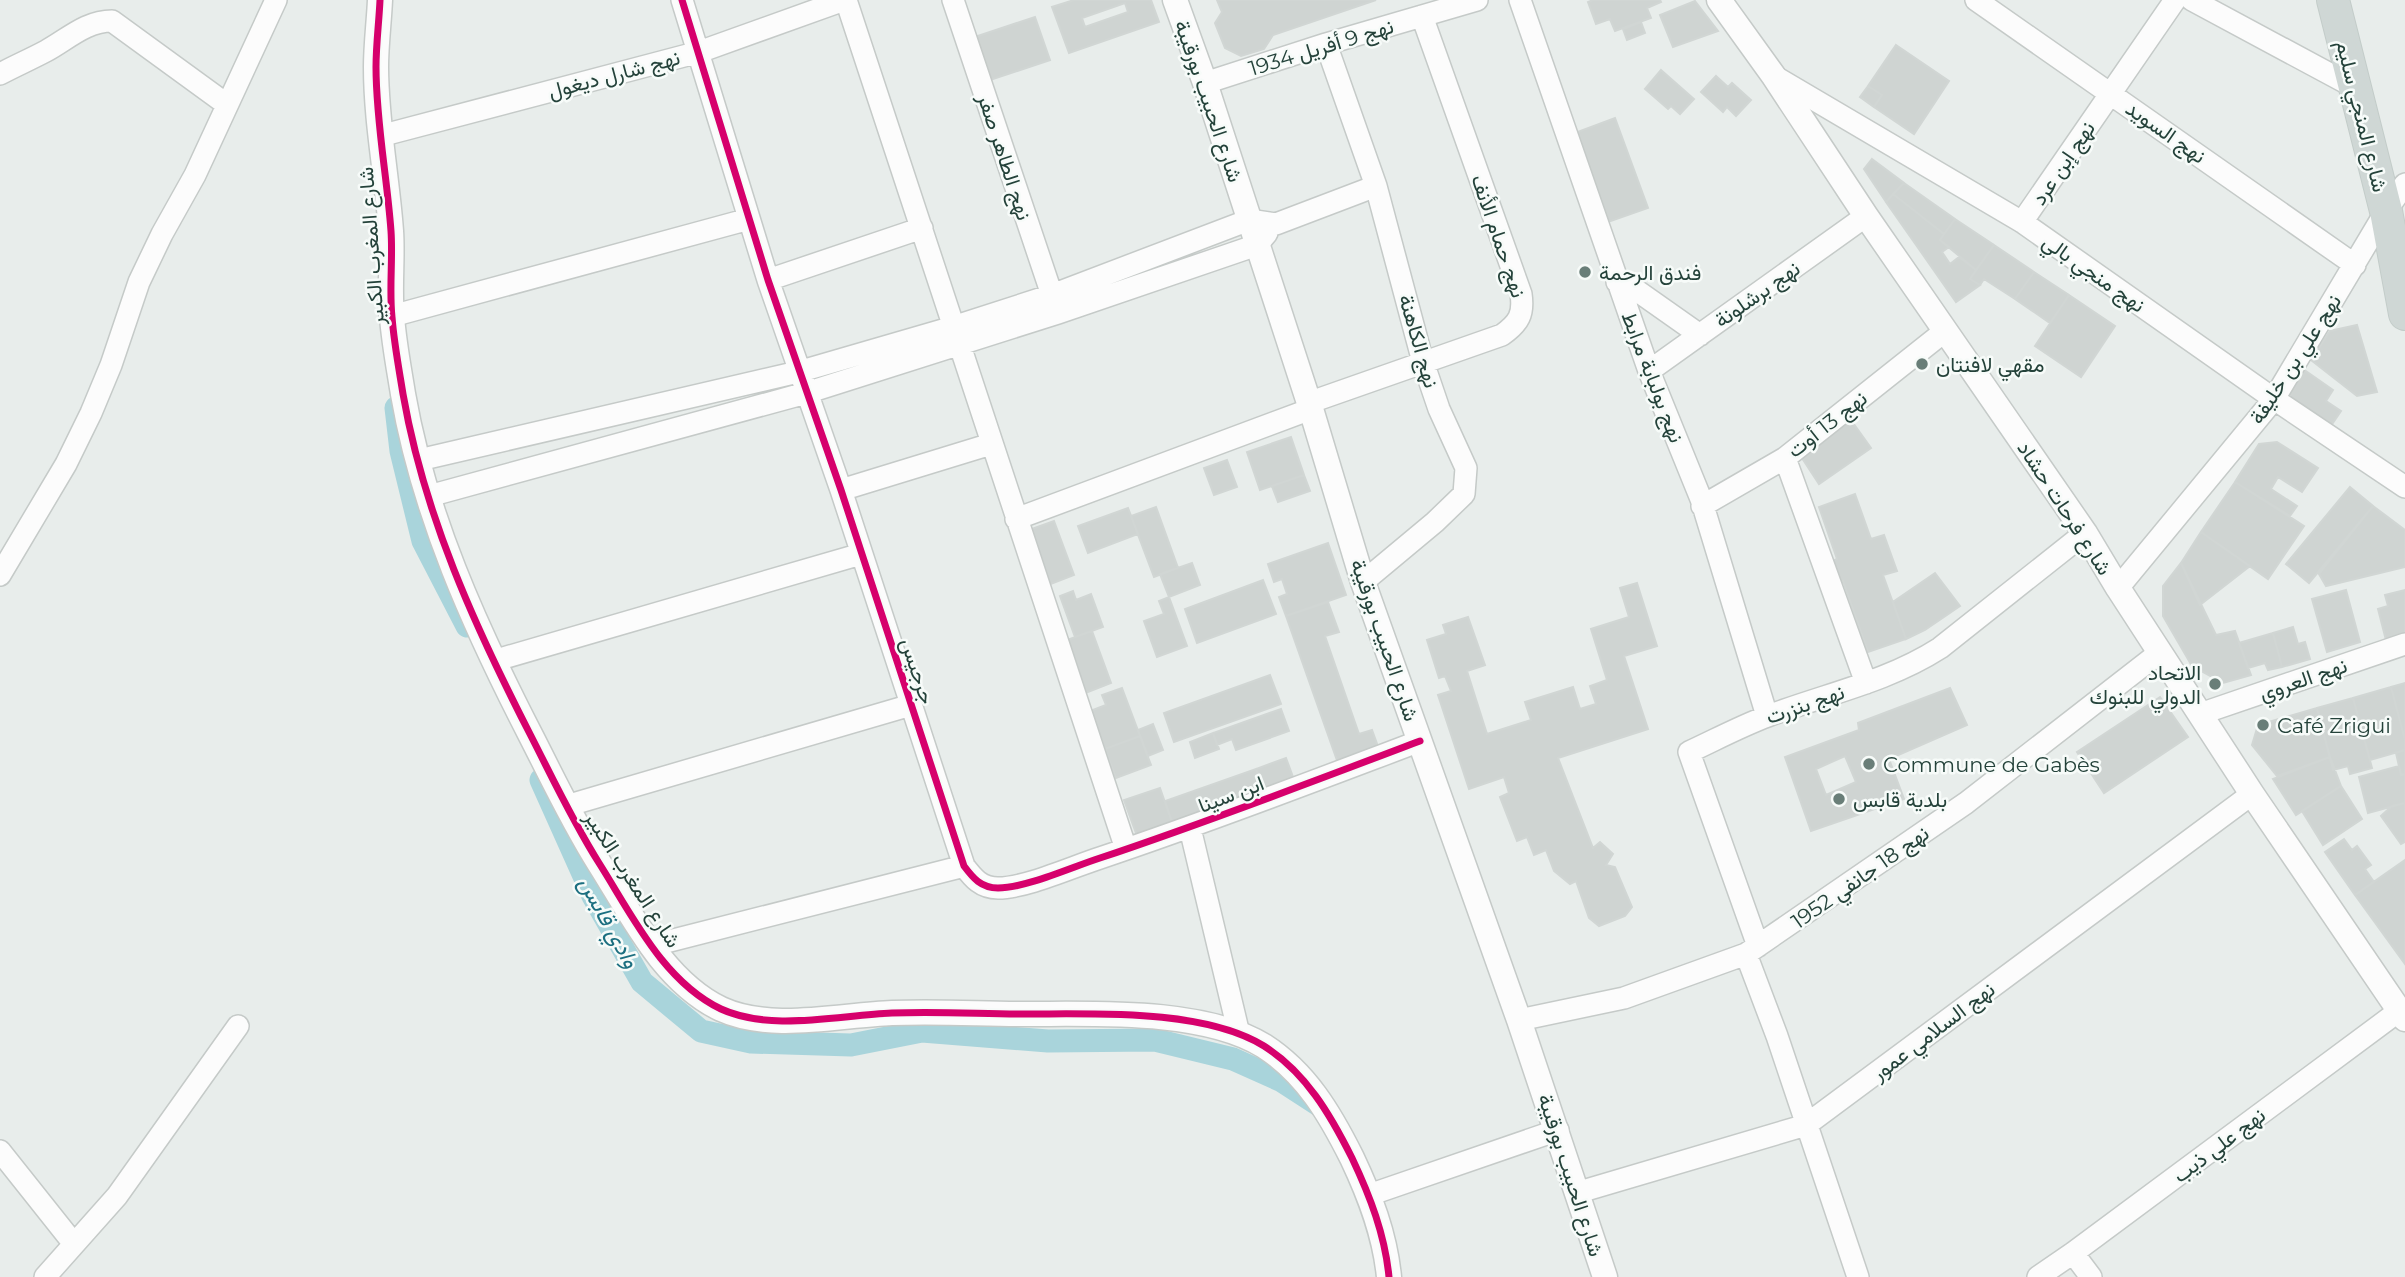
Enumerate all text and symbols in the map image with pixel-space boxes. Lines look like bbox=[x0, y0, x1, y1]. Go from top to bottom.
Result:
street label: نهج 9 أفريل 1934 bbox=[1246, 13, 1397, 83]
street label: شارع الحبيب بورقيبة bbox=[1168, 17, 1248, 186]
street label: شارع المنجي سليم bbox=[2326, 38, 2393, 196]
street label: نهج شارل ديغول bbox=[545, 44, 683, 106]
street label: نهج الطاهر صفر bbox=[971, 90, 1037, 224]
street label: نهج السويد bbox=[2120, 95, 2211, 170]
street label: نهج إبن عرد bbox=[2026, 116, 2102, 211]
street label: شارع المغرب الكبير bbox=[353, 166, 391, 327]
street label: نهج حمام الأنف bbox=[1464, 171, 1532, 301]
street label: نهج منجي بالي bbox=[2035, 228, 2150, 322]
street label: نهج برشلونة bbox=[1709, 256, 1806, 334]
place label: فندق الرحمة bbox=[1599, 260, 1701, 286]
marker: فندق الرحمة bbox=[1577, 264, 1593, 280]
street label: نهج علي بن خليفة bbox=[2244, 289, 2350, 431]
street label: نهج الكاهنة bbox=[1392, 291, 1444, 391]
street label: نهج بولبابة مرابط bbox=[1615, 308, 1689, 447]
place label: مقهي لافنتان bbox=[1936, 352, 2044, 382]
marker: مقهي لافنتان bbox=[1914, 356, 1930, 372]
street label: نهج 13 أوت bbox=[1782, 385, 1873, 464]
street label: شارع فرحات حشاد bbox=[2011, 436, 2118, 581]
street label: شارع الحبيب بورقيبة bbox=[1344, 556, 1424, 725]
street label: جرجيس bbox=[895, 635, 940, 708]
street label: نهج العروي bbox=[2256, 652, 2352, 710]
place label: الاتحاد الدولي للبنوك bbox=[2089, 660, 2201, 714]
marker: الاتحاد الدولي للبنوك bbox=[2207, 676, 2223, 692]
street label: نهج بنزرت bbox=[1762, 679, 1848, 731]
place label: Café Zrigui bbox=[2277, 713, 2391, 738]
marker: Café Zrigui bbox=[2255, 717, 2271, 733]
place label: Commune de Gabès bbox=[1883, 752, 2100, 777]
marker: Commune de Gabès bbox=[1861, 756, 1877, 772]
street label: ابن سينا bbox=[1195, 770, 1267, 818]
place label: بلدية قابس bbox=[1853, 787, 1947, 812]
marker: بلدية قابس bbox=[1831, 791, 1847, 807]
street label: شارع المغرب الكبير bbox=[577, 805, 687, 953]
street label: نهج 18 جانفي 1952 bbox=[1786, 820, 1936, 938]
water label: وادي قابس bbox=[568, 871, 646, 975]
street label: نهج السلامي عمور bbox=[1866, 976, 2003, 1090]
street label: شارع الحبيب بورقيبة bbox=[1531, 1091, 1609, 1260]
street label: نهج علي ذيب bbox=[2168, 1102, 2273, 1192]

